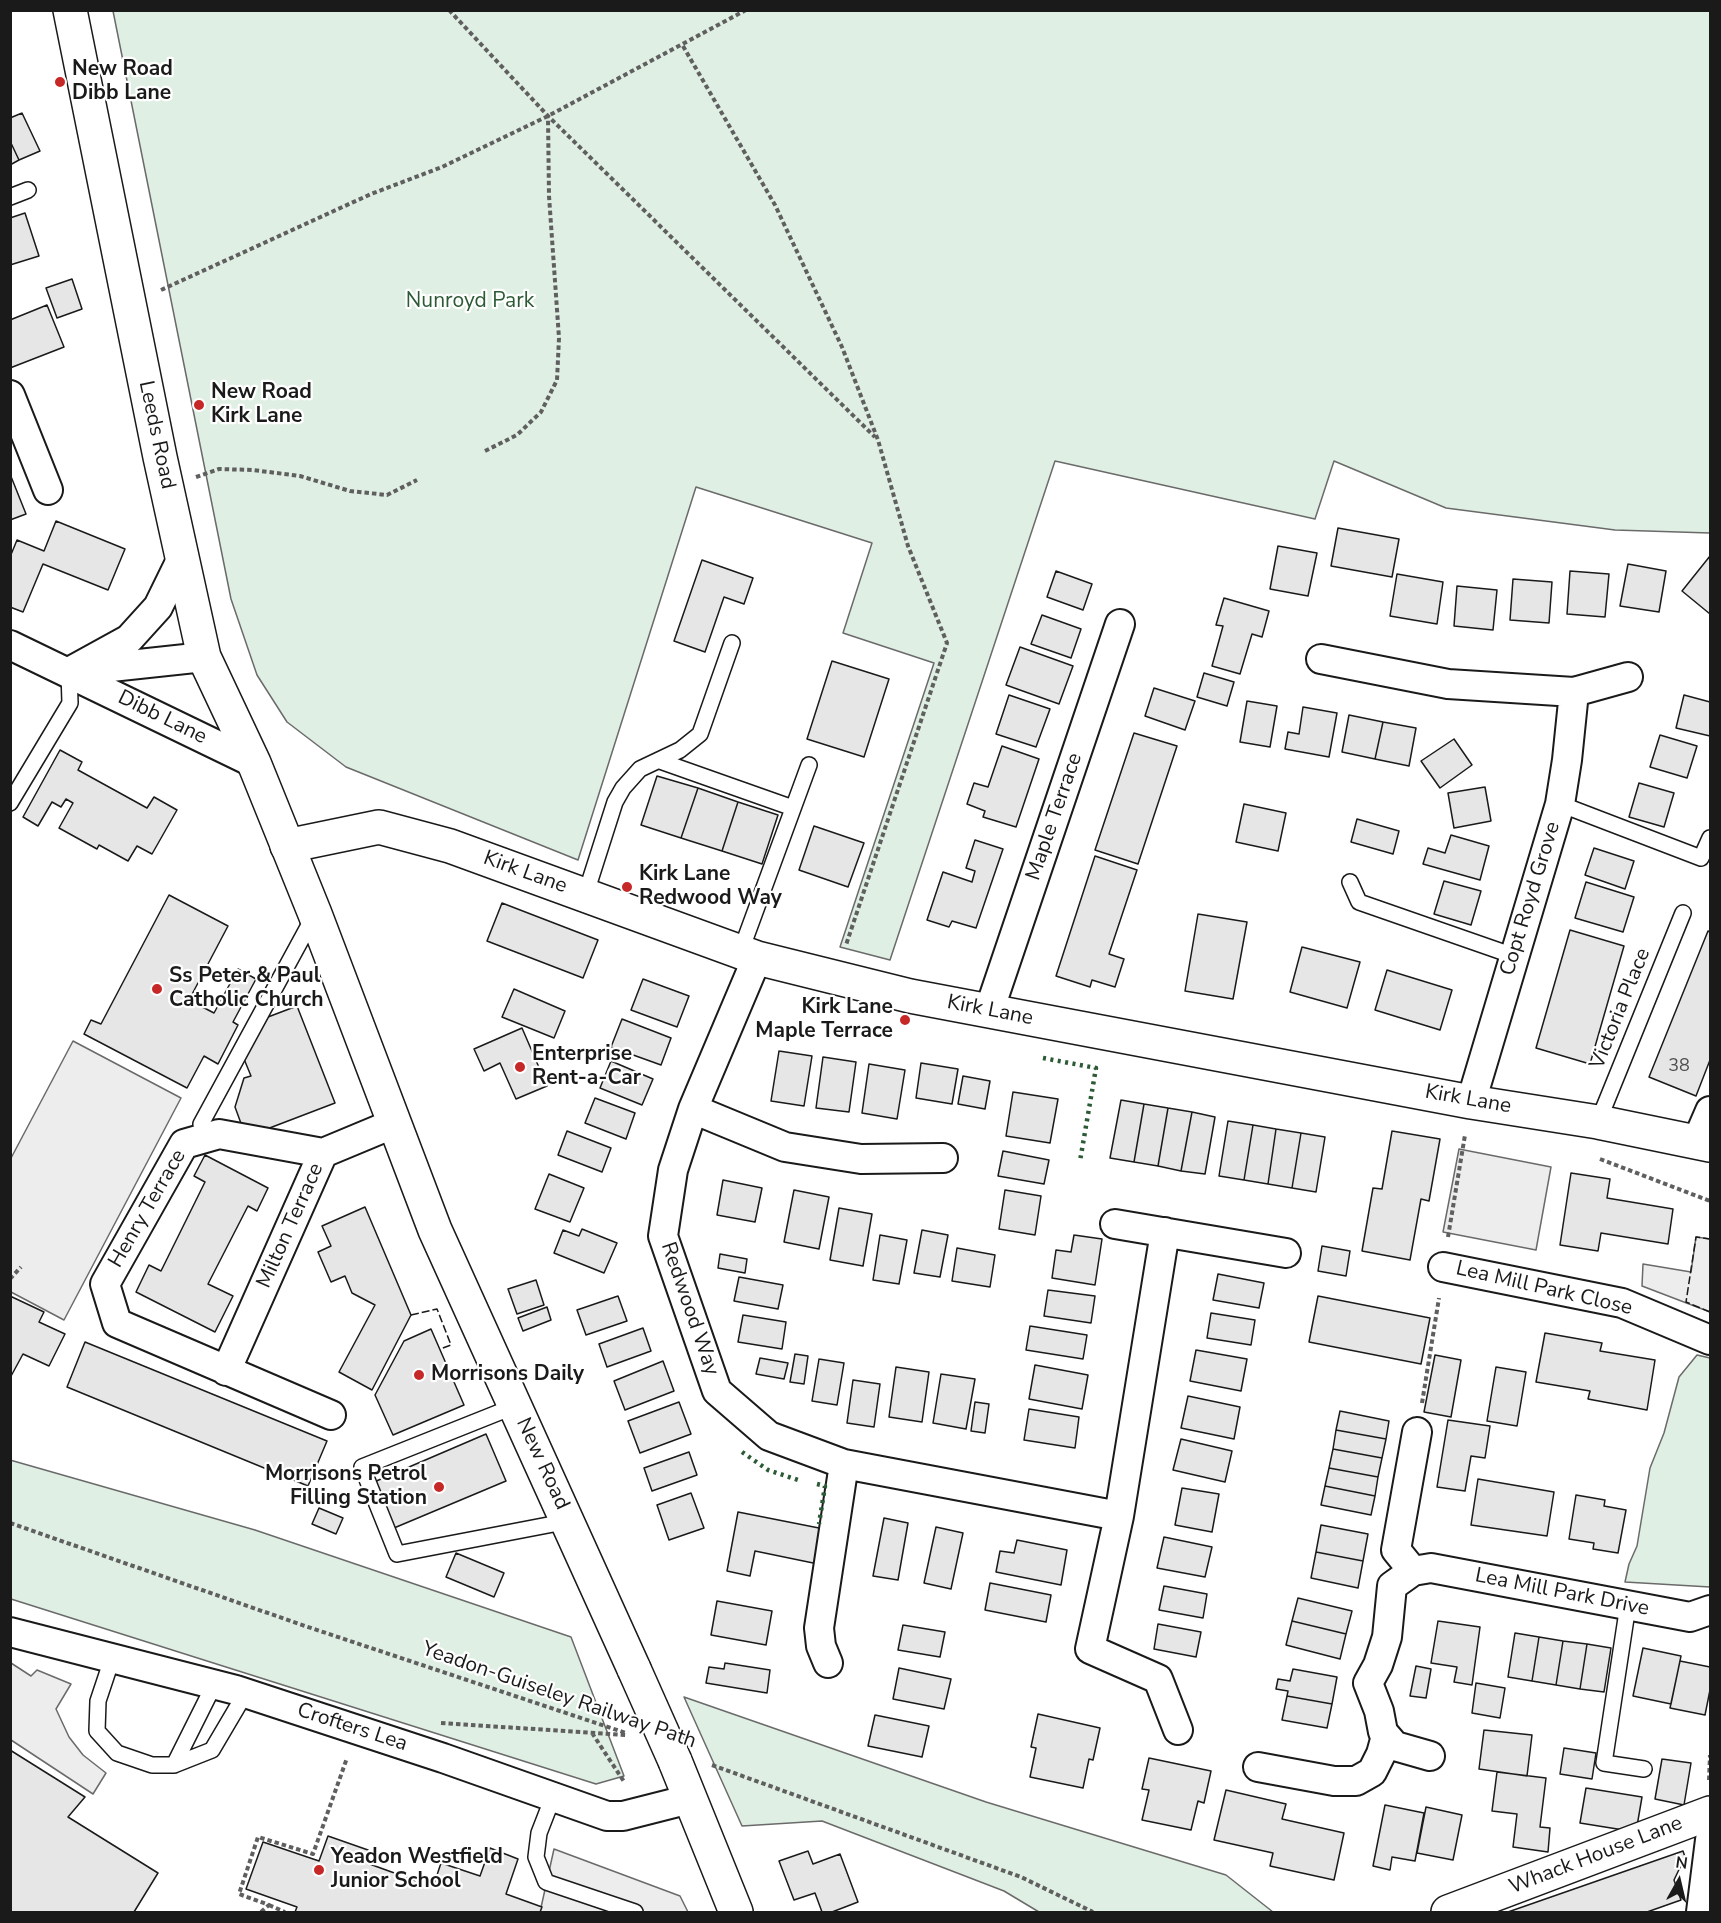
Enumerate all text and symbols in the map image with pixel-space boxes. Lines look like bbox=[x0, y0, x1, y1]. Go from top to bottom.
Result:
place label: New Road Dibb Lane bbox=[72, 57, 173, 107]
marker: New Road Dibb Lane bbox=[53, 75, 67, 89]
park label: Nunroyd Park bbox=[406, 289, 534, 315]
street label: Leeds Road bbox=[132, 378, 180, 492]
place label: New Road Kirk Lane bbox=[211, 380, 312, 430]
marker: New Road Kirk Lane bbox=[192, 398, 206, 412]
street label: Dibb Lane bbox=[113, 686, 211, 750]
street label: Maple Terrace bbox=[1021, 750, 1089, 884]
street label: Copt Royd Grove bbox=[1496, 819, 1566, 979]
street label: Kirk Lane bbox=[480, 846, 570, 900]
place label: Kirk Lane Redwood Way bbox=[639, 862, 782, 912]
marker: Kirk Lane Redwood Way bbox=[620, 880, 634, 894]
street label: Victoria Place bbox=[1585, 945, 1657, 1073]
place label: Ss Peter & Paul Catholic Church bbox=[169, 964, 323, 1014]
marker: Ss Peter & Paul Catholic Church bbox=[150, 982, 164, 996]
street label: Kirk Lane bbox=[945, 990, 1035, 1032]
place label: Kirk Lane Maple Terrace bbox=[755, 995, 893, 1045]
marker: Kirk Lane Maple Terrace bbox=[898, 1013, 912, 1027]
place label: Enterprise Rent-a-Car bbox=[532, 1042, 641, 1092]
house number: 38 bbox=[1668, 1056, 1690, 1078]
marker: Enterprise Rent-a-Car bbox=[513, 1060, 527, 1074]
street label: Kirk Lane bbox=[1423, 1080, 1513, 1120]
street label: Henry Terrace bbox=[104, 1145, 192, 1273]
street label: Milton Terrace bbox=[252, 1160, 330, 1292]
street label: Redwood Way bbox=[654, 1239, 724, 1379]
street label: Lea Mill Park Close bbox=[1453, 1256, 1635, 1322]
place label: Morrisons Daily bbox=[431, 1362, 584, 1388]
marker: Morrisons Daily bbox=[412, 1368, 426, 1382]
street label: New Road bbox=[510, 1414, 574, 1514]
place label: Morrisons Petrol Filling Station bbox=[265, 1462, 427, 1512]
marker: Morrisons Petrol Filling Station bbox=[432, 1480, 446, 1494]
street label: Lea Mill Park Drive bbox=[1473, 1564, 1651, 1622]
street label: Yeadon-Guiseley Railway Path bbox=[419, 1637, 699, 1755]
street label: Crofters Lea bbox=[294, 1698, 410, 1758]
street label: Whack House Lane bbox=[1506, 1811, 1686, 1901]
place label: Yeadon Westfield Junior School bbox=[331, 1845, 503, 1895]
north arrow bbox=[1649, 1851, 1709, 1911]
text: N bbox=[1674, 1851, 1689, 1875]
marker: Yeadon Westfield Junior School bbox=[312, 1863, 326, 1877]

